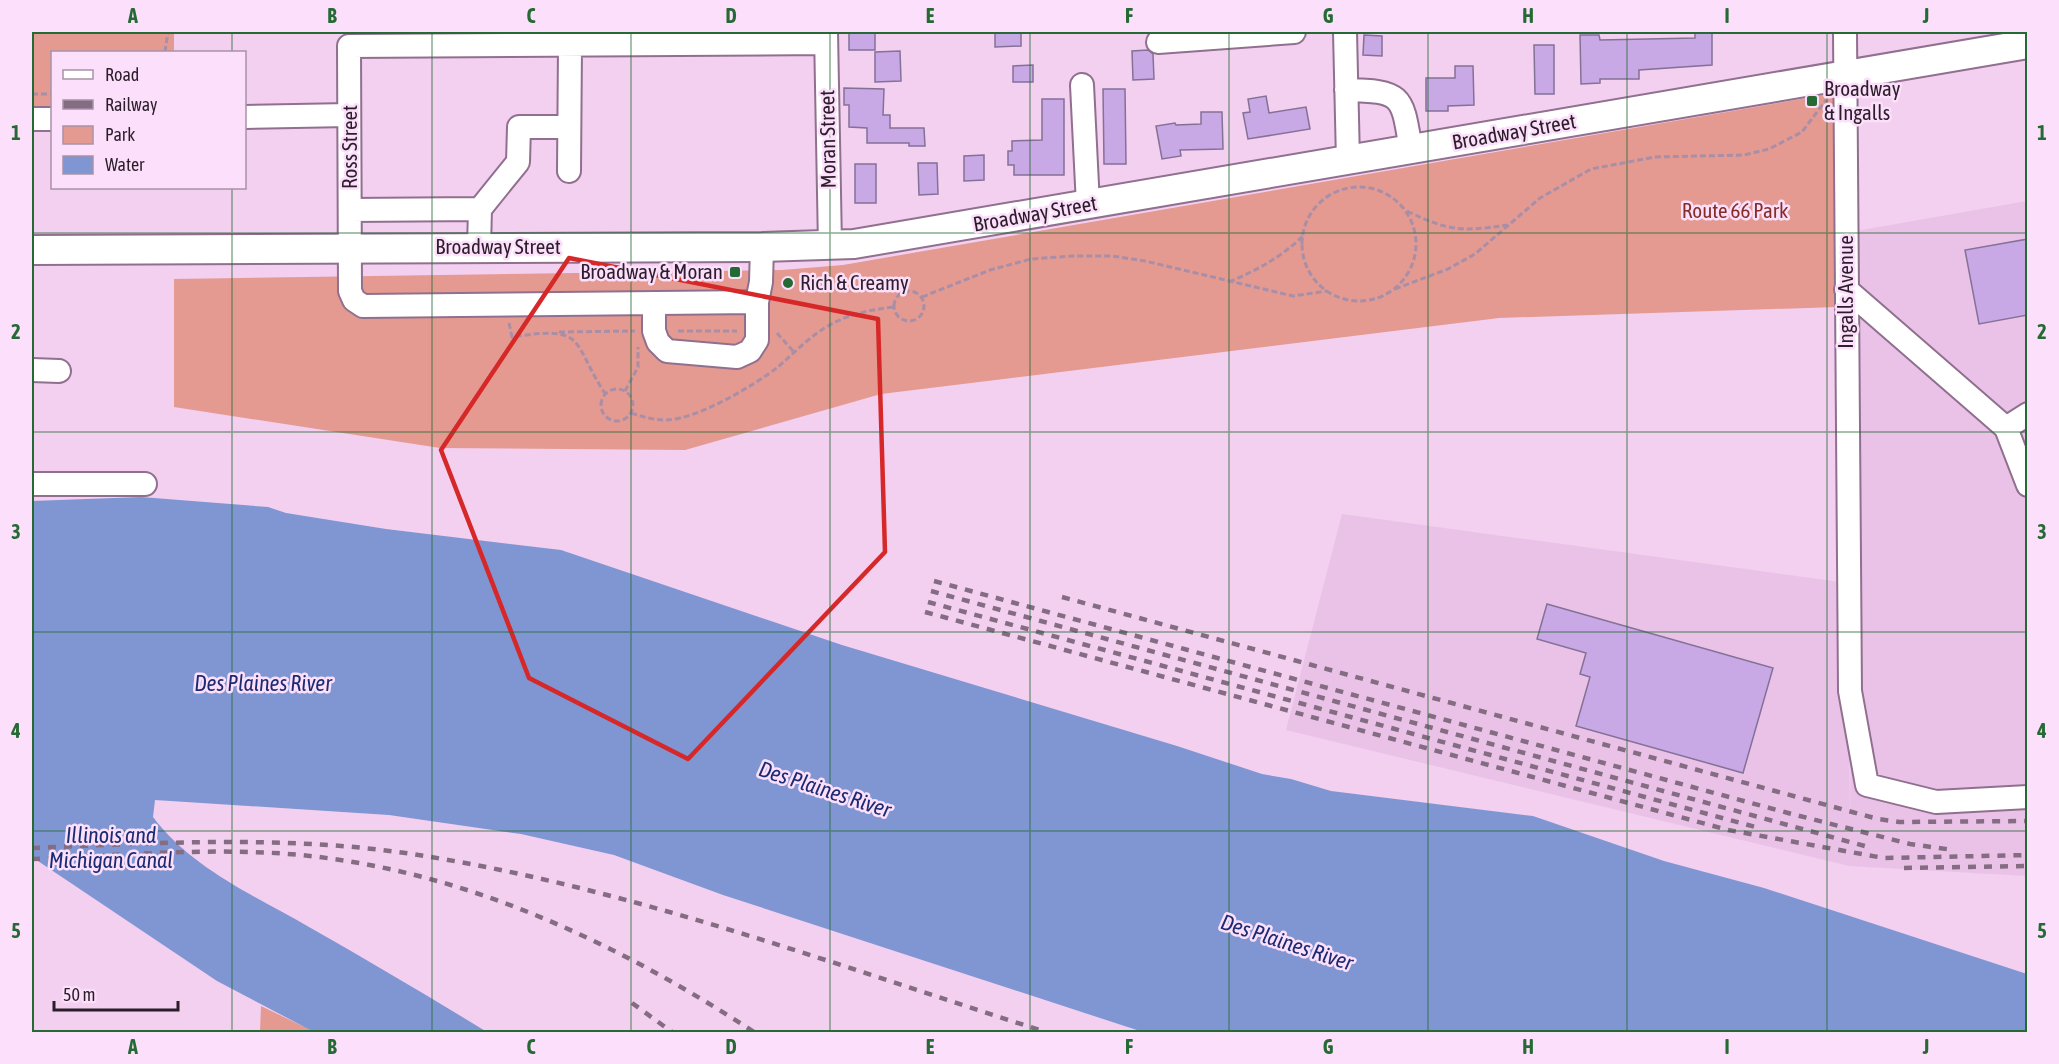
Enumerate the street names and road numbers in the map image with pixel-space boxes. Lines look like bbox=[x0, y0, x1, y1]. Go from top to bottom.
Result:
street label: Moran Street bbox=[814, 90, 840, 189]
street label: Ross Street bbox=[337, 105, 361, 189]
street label: Broadway Street bbox=[1450, 108, 1578, 154]
street label: Broadway Street bbox=[971, 190, 1099, 236]
street label: Broadway Street bbox=[435, 234, 561, 258]
street label: Ingalls Avenue bbox=[1833, 235, 1857, 349]

